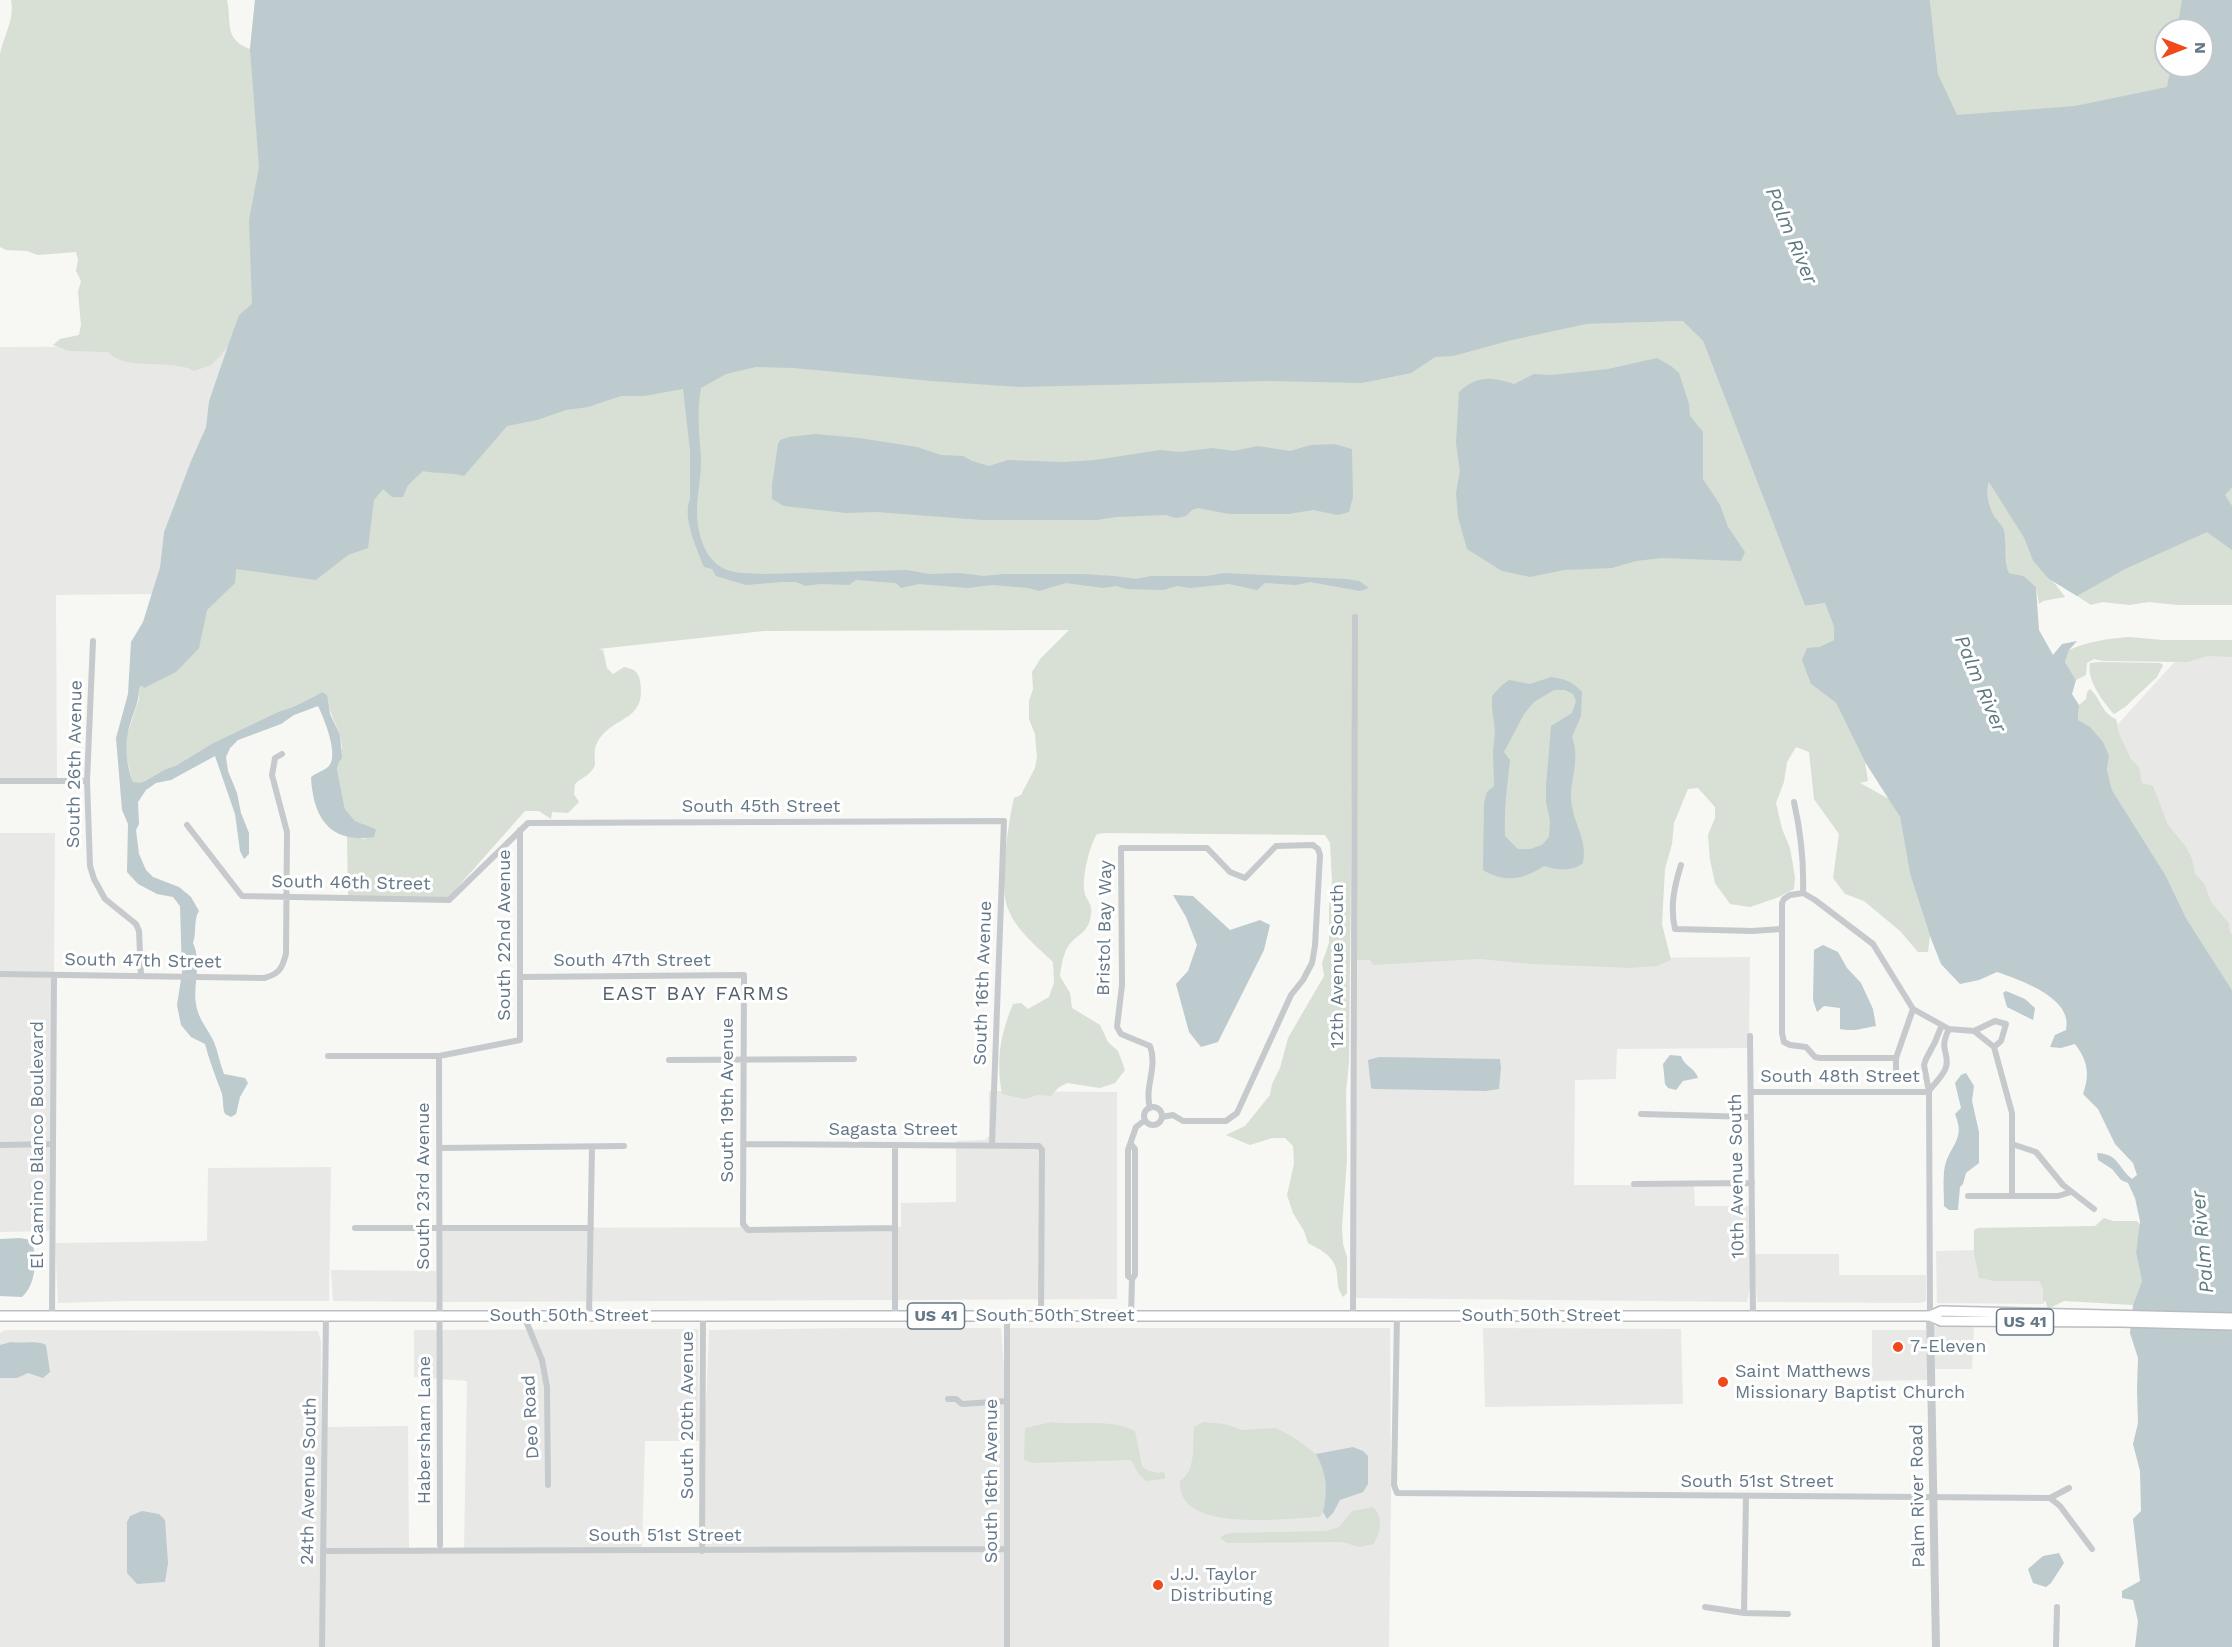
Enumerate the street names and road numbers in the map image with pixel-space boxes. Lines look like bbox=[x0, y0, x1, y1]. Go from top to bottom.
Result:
street label: South 26th Avenue bbox=[63, 680, 87, 848]
street label: South 45th Street bbox=[682, 796, 840, 818]
street label: South 22nd Avenue bbox=[494, 849, 516, 1021]
street label: Bristol Bay Way bbox=[1093, 860, 1117, 996]
street label: South 46th Street bbox=[271, 871, 431, 895]
street label: 12th Avenue South bbox=[1327, 884, 1349, 1048]
street label: South 16th Avenue bbox=[969, 900, 997, 1066]
street label: South 47th Street bbox=[64, 949, 222, 973]
street label: South 47th Street bbox=[553, 950, 711, 972]
street label: South 19th Avenue bbox=[717, 1018, 739, 1182]
street label: El Camino Blanco Boulevard bbox=[27, 1021, 49, 1269]
street label: South 48th Street bbox=[1760, 1066, 1920, 1088]
street label: 10th Avenue South bbox=[1725, 1093, 1749, 1259]
street label: South 23rd Avenue bbox=[413, 1102, 435, 1270]
street label: Sagasta Street bbox=[829, 1119, 957, 1141]
road number: US 41 bbox=[908, 1303, 964, 1329]
street label: South 50th Street bbox=[490, 1305, 648, 1327]
street label: South 50th Street bbox=[976, 1305, 1134, 1327]
street label: South 50th Street bbox=[1462, 1305, 1620, 1327]
road number: US 41 bbox=[1996, 1309, 2054, 1335]
street label: South 20th Avenue bbox=[677, 1331, 699, 1499]
street label: Habersham Lane bbox=[414, 1356, 436, 1504]
street label: Deo Road bbox=[518, 1374, 544, 1460]
street label: 24th Avenue South bbox=[297, 1397, 321, 1565]
street label: South 16th Avenue bbox=[981, 1399, 1003, 1563]
street label: Palm River Road bbox=[1906, 1424, 1930, 1568]
street label: South 51st Street bbox=[1680, 1471, 1834, 1493]
street label: South 51st Street bbox=[588, 1525, 742, 1547]

